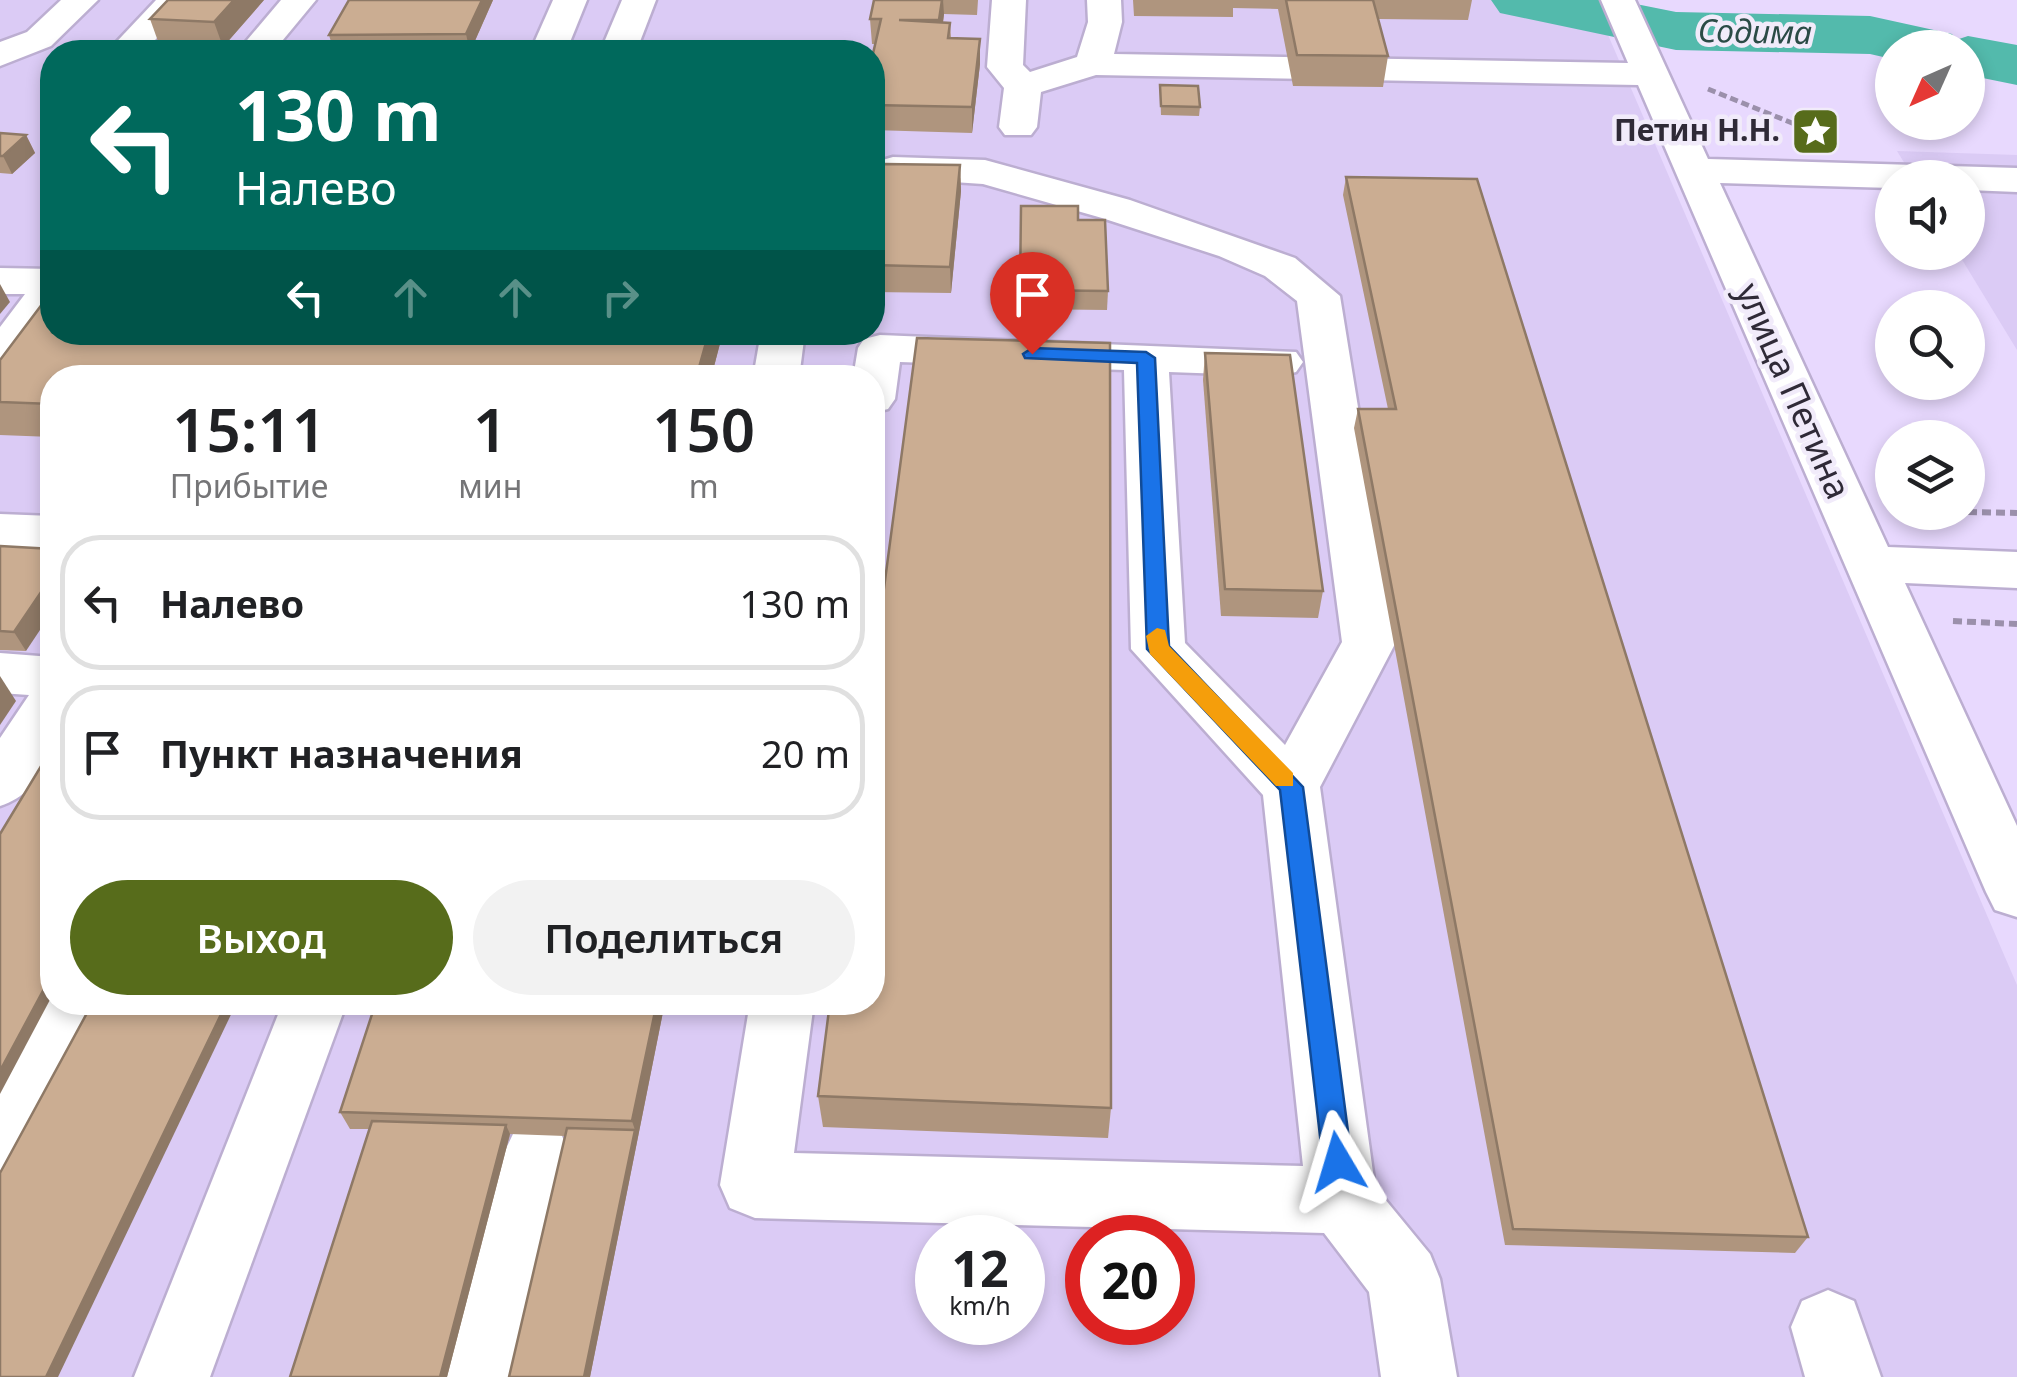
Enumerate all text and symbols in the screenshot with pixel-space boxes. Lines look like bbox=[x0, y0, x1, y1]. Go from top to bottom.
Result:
water label: Содима bbox=[1698, 8, 1812, 53]
north arrow bbox=[1875, 30, 1985, 140]
map controls bbox=[1875, 30, 1985, 530]
text: 130 m bbox=[235, 66, 442, 162]
icon: left bbox=[70, 80, 200, 210]
place icon: Петин Н.Н. bbox=[1789, 105, 1841, 157]
place label: Петин Н.Н. bbox=[1614, 109, 1780, 150]
text: Налево bbox=[235, 157, 397, 218]
button: sound bbox=[1875, 160, 1985, 270]
pin bbox=[990, 252, 1075, 355]
icon: arrive bbox=[1005, 267, 1060, 322]
icon: left bbox=[278, 270, 333, 325]
icon: ahead bbox=[383, 270, 438, 325]
icon: ahead bbox=[488, 270, 543, 325]
icon: right bbox=[593, 270, 648, 325]
street label: улица Петина bbox=[1726, 275, 1863, 506]
button: search bbox=[1875, 290, 1985, 400]
text: 15:11 bbox=[172, 388, 326, 470]
text: 1 bbox=[473, 388, 507, 470]
text: 150 bbox=[652, 388, 755, 470]
button: layers bbox=[1875, 420, 1985, 530]
text: Прибытие bbox=[170, 464, 328, 507]
text: мин bbox=[458, 464, 522, 507]
text: m bbox=[689, 464, 719, 507]
icon: left bbox=[75, 575, 130, 630]
text: Налево bbox=[160, 577, 304, 629]
text: 130 m bbox=[739, 577, 850, 629]
icon: arrive bbox=[75, 725, 130, 780]
text: Пункт назначения bbox=[160, 727, 523, 779]
text: 20 m bbox=[761, 727, 850, 779]
button: Выход bbox=[70, 880, 453, 995]
button: Поделиться bbox=[473, 880, 855, 995]
position arrow bbox=[1286, 1110, 1390, 1214]
speed limit sign: 20 bbox=[1065, 1215, 1195, 1345]
text: 12 bbox=[951, 1234, 1009, 1302]
text: km/h bbox=[949, 1288, 1011, 1322]

